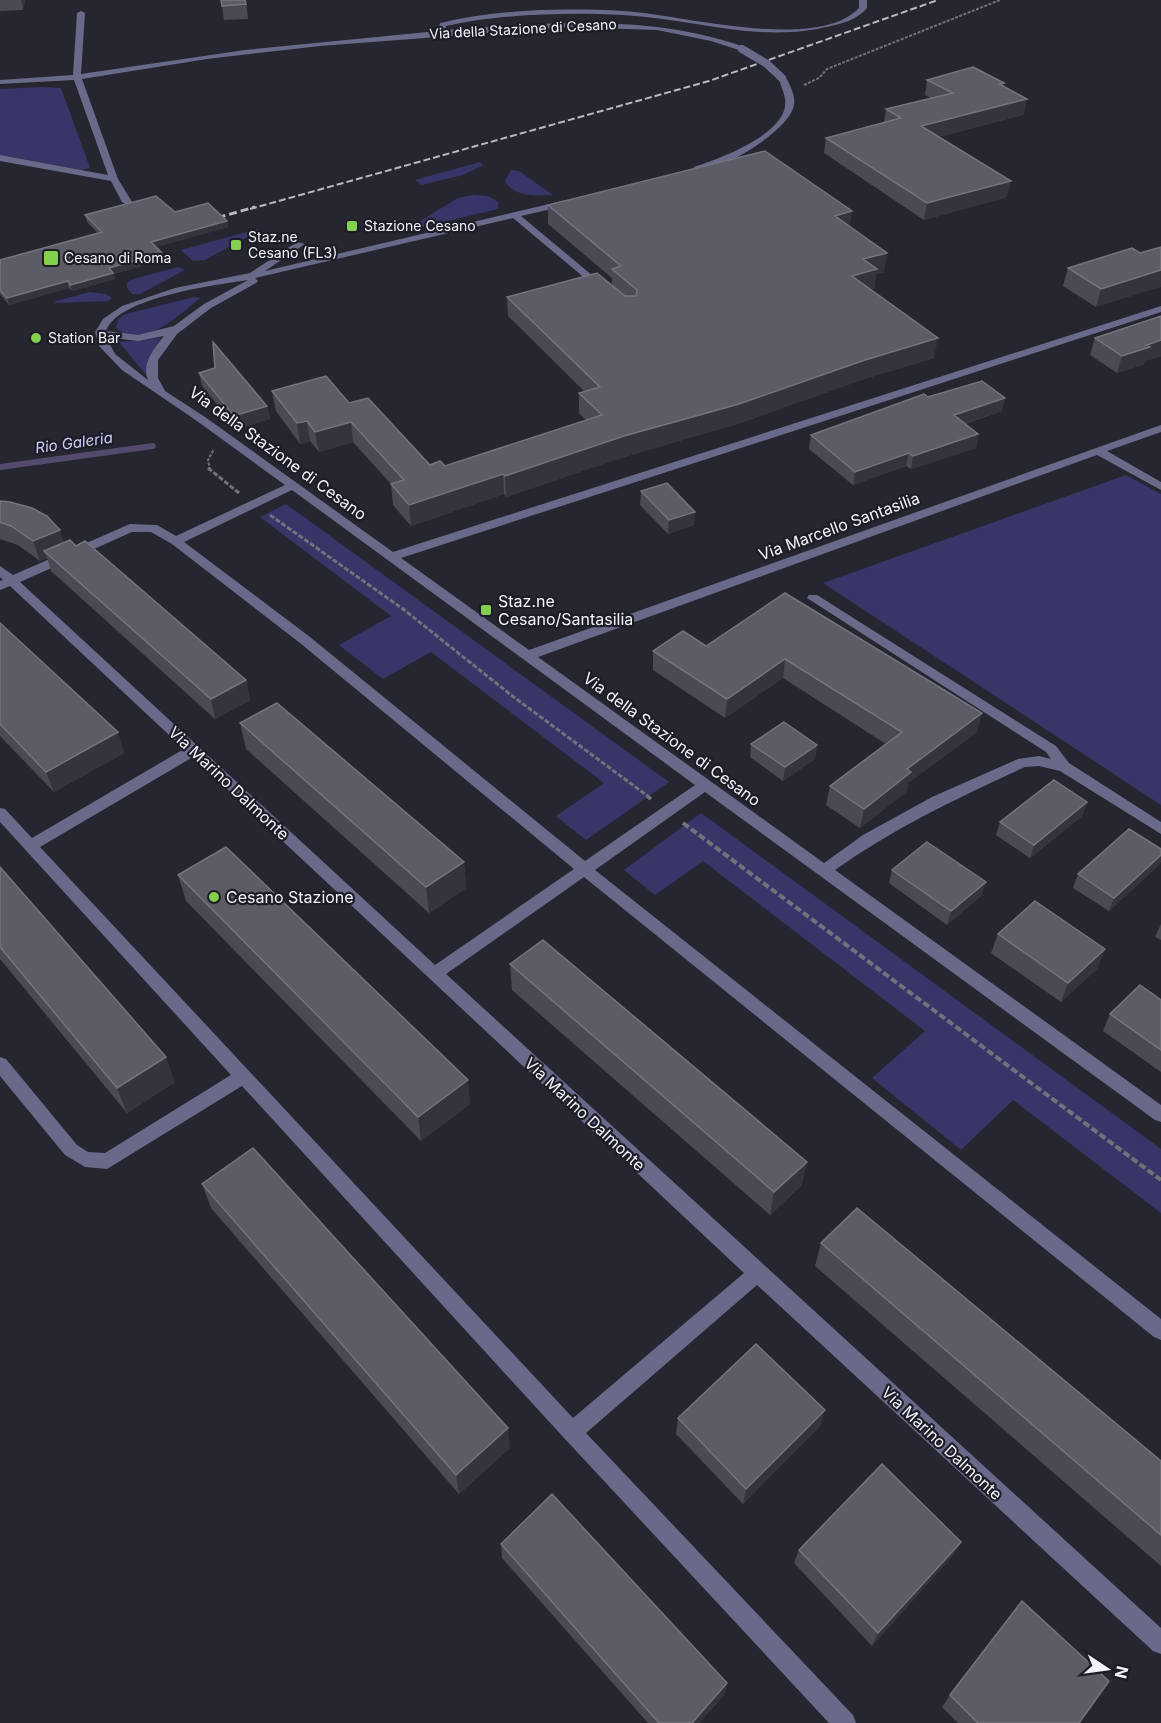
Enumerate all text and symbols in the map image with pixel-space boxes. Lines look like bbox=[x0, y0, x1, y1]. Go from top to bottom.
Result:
street label: Via della Stazione di Cesano bbox=[429, 15, 617, 42]
place label: Stazione Cesano bbox=[364, 217, 476, 234]
marker: Stazione Cesano bbox=[345, 219, 359, 233]
place label: Staz.ne Cesano (FL3) bbox=[248, 228, 337, 261]
marker: Staz.ne Cesano (FL3) bbox=[229, 238, 243, 252]
marker: Cesano di Roma bbox=[42, 249, 60, 267]
place label: Cesano di Roma bbox=[64, 249, 171, 266]
place label: Station Bar bbox=[48, 329, 120, 346]
marker: Station Bar bbox=[29, 331, 43, 345]
street label: Via della Stazione di Cesano bbox=[185, 382, 371, 524]
water label: Rio Galeria bbox=[34, 428, 114, 457]
street label: Via Marcello Santasilia bbox=[756, 488, 922, 564]
place label: Staz.ne Cesano/Santasilia bbox=[498, 591, 633, 629]
marker: Staz.ne Cesano/Santasilia bbox=[479, 603, 493, 617]
street label: Via della Stazione di Cesano bbox=[579, 668, 765, 810]
street label: Via Marino Dalmonte bbox=[165, 722, 293, 844]
place label: Cesano Stazione bbox=[226, 887, 354, 907]
marker: Cesano Stazione bbox=[207, 890, 221, 904]
street label: Via Marino Dalmonte bbox=[521, 1053, 649, 1175]
street label: Via Marino Dalmonte bbox=[878, 1382, 1006, 1504]
north arrow bbox=[1077, 1639, 1137, 1699]
text: N bbox=[1110, 1664, 1133, 1681]

